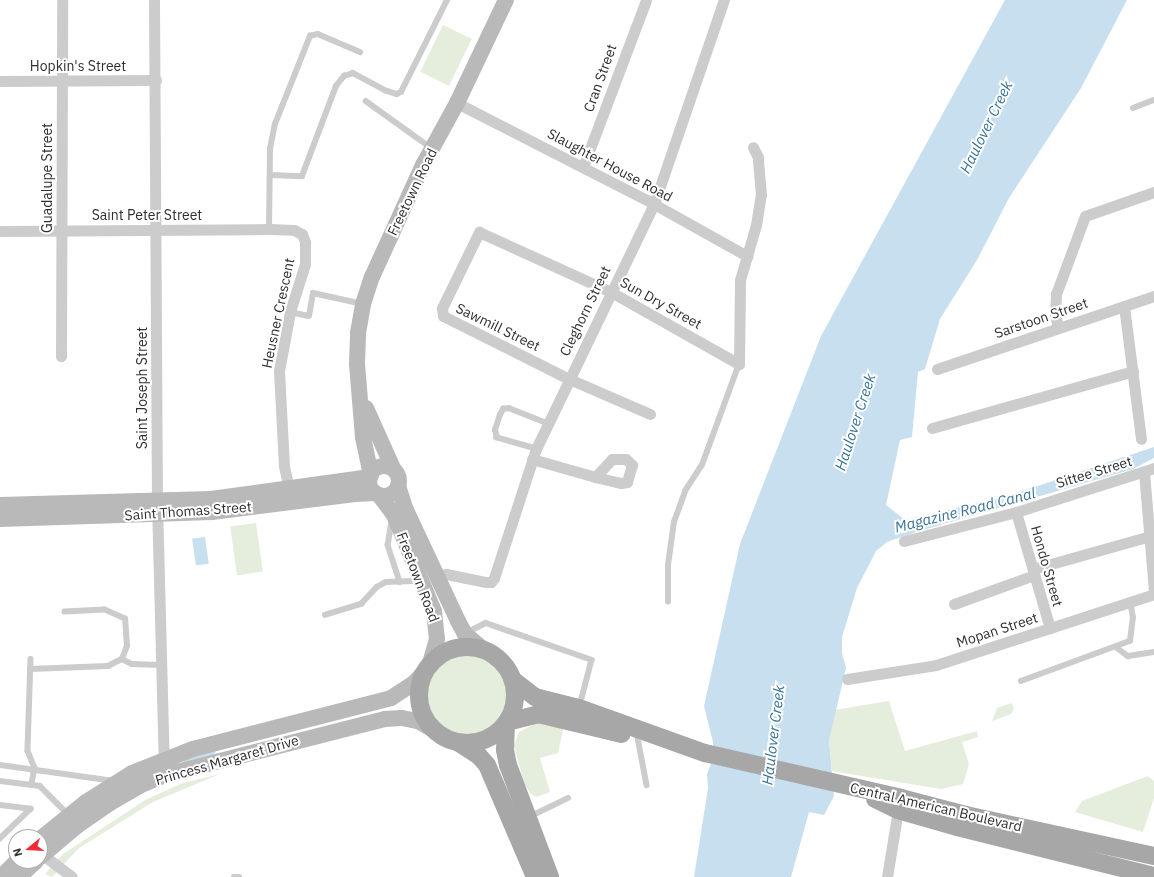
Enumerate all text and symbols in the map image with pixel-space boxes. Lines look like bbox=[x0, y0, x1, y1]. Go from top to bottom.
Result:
street label: Cran Street bbox=[580, 42, 620, 114]
street label: Hopkin's Street bbox=[30, 58, 126, 74]
water label: Haulover Creek bbox=[956, 78, 1016, 176]
street label: Guadalupe Street bbox=[39, 123, 55, 233]
street label: Slaughter House Road bbox=[545, 125, 675, 205]
street label: Freetown Road bbox=[384, 146, 440, 238]
street label: Saint Peter Street bbox=[92, 207, 202, 223]
street label: Heusner Crescent bbox=[258, 256, 298, 370]
street label: Cleghorn Street bbox=[556, 263, 614, 359]
street label: Sun Dry Street bbox=[617, 274, 705, 332]
street label: Sarstoon Street bbox=[992, 294, 1090, 342]
street label: Sawmill Street bbox=[453, 299, 543, 355]
street label: Saint Joseph Street bbox=[134, 327, 150, 449]
water label: Haulover Creek bbox=[831, 371, 879, 473]
street label: Sittee Street bbox=[1054, 453, 1134, 491]
water label: Magazine Road Canal bbox=[893, 484, 1037, 536]
street label: Saint Thomas Street bbox=[124, 498, 252, 524]
street label: Hondo Street bbox=[1027, 524, 1067, 608]
street label: Freetown Road bbox=[393, 530, 443, 624]
street label: Mopan Street bbox=[954, 609, 1040, 651]
water label: Haulover Creek bbox=[758, 684, 788, 786]
street label: Princess Margaret Drive bbox=[153, 731, 301, 789]
street label: Central American Boulevard bbox=[848, 779, 1024, 835]
north arrow bbox=[8, 829, 48, 869]
text: N bbox=[10, 846, 25, 858]

